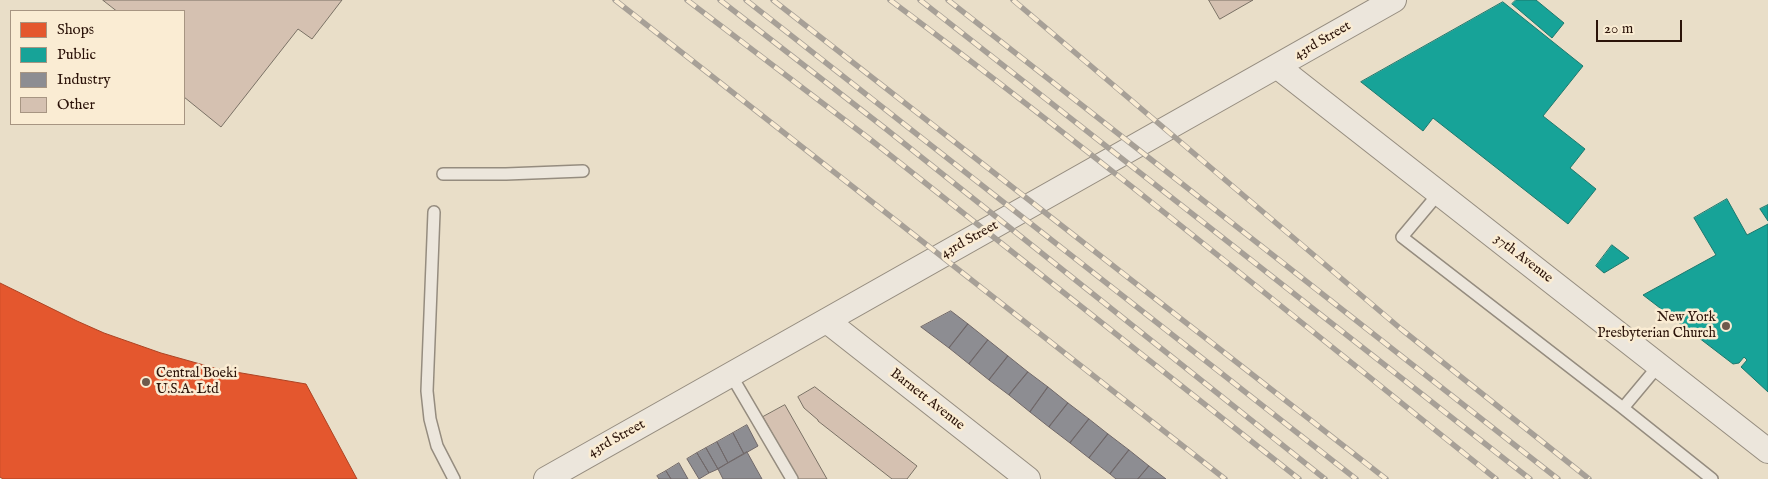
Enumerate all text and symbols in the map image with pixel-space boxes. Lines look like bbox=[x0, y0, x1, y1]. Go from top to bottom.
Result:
legend bbox=[10, 10, 185, 125]
scale bar bbox=[1598, 10, 1684, 42]
street label: 43rd Street bbox=[1292, 18, 1354, 64]
text: 20 m bbox=[1604, 19, 1633, 38]
text: Shops bbox=[57, 20, 94, 39]
text: Public bbox=[57, 45, 96, 64]
text: Industry bbox=[57, 70, 111, 89]
text: Other bbox=[57, 95, 95, 114]
street label: 43rd Street bbox=[939, 217, 1001, 263]
street label: 37th Avenue bbox=[1490, 231, 1556, 287]
place label: New York Presbyterian Church bbox=[1597, 310, 1716, 342]
marker: New York Presbyterian Church bbox=[1720, 320, 1732, 332]
place label: Central Boeki U.S.A. Ltd bbox=[156, 366, 237, 398]
street label: Barnett Avenue bbox=[886, 366, 968, 434]
marker: Central Boeki U.S.A. Ltd bbox=[140, 376, 152, 388]
street label: 43rd Street bbox=[586, 416, 648, 462]

